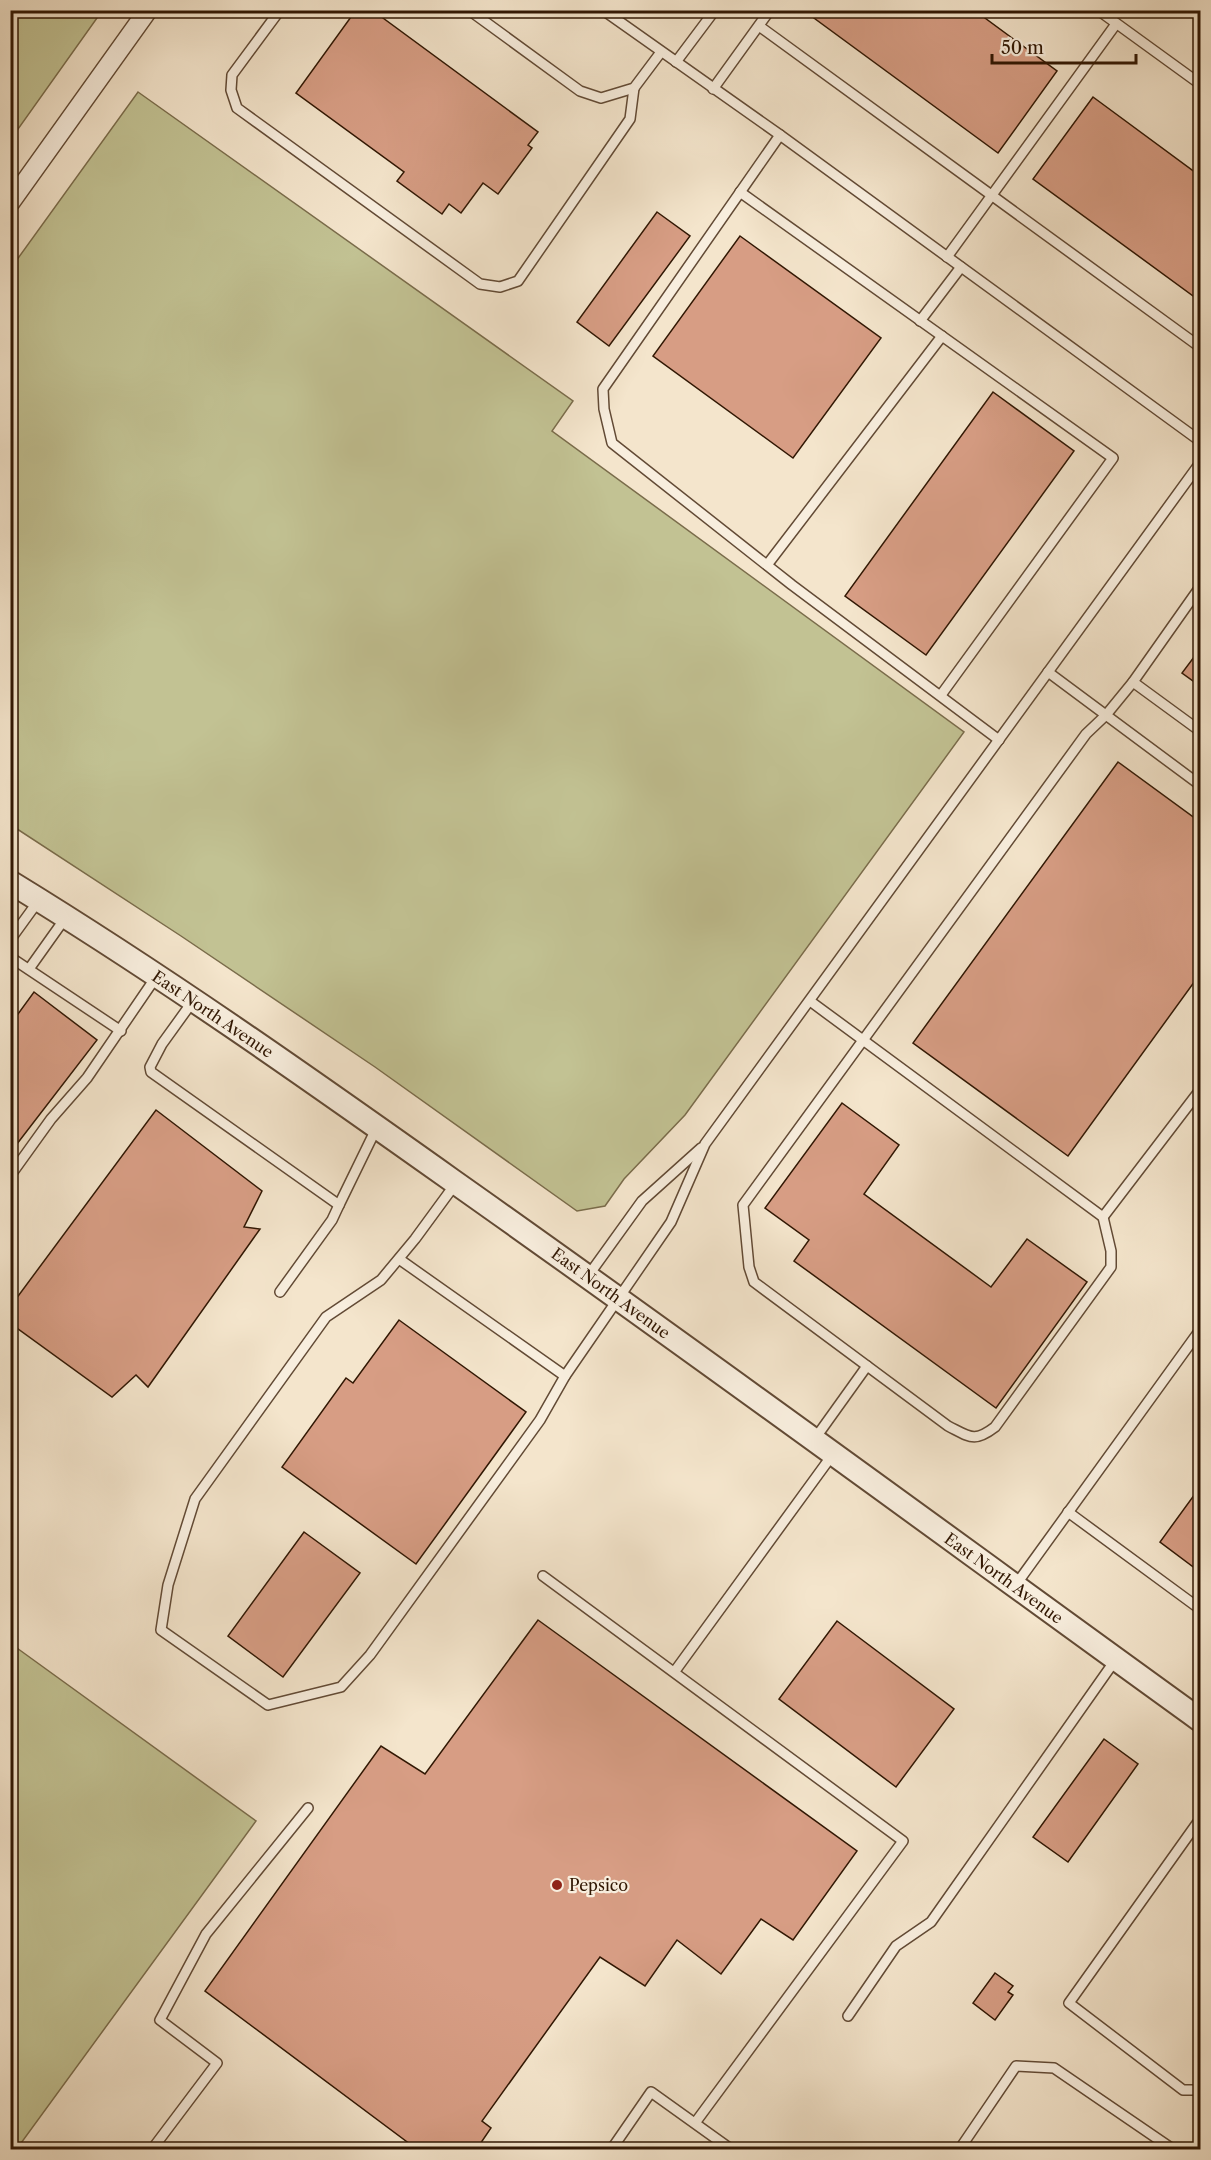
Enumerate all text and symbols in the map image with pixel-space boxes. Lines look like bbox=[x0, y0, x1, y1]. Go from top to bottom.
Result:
scale bar bbox=[992, 27, 1136, 65]
text: 50 m bbox=[1001, 37, 1044, 59]
street label: East North Avenue bbox=[149, 966, 277, 1062]
street label: East North Avenue bbox=[548, 1243, 674, 1343]
street label: East North Avenue bbox=[941, 1528, 1067, 1628]
place label: Pepsico bbox=[569, 1875, 628, 1895]
marker: Pepsico bbox=[550, 1878, 564, 1892]

